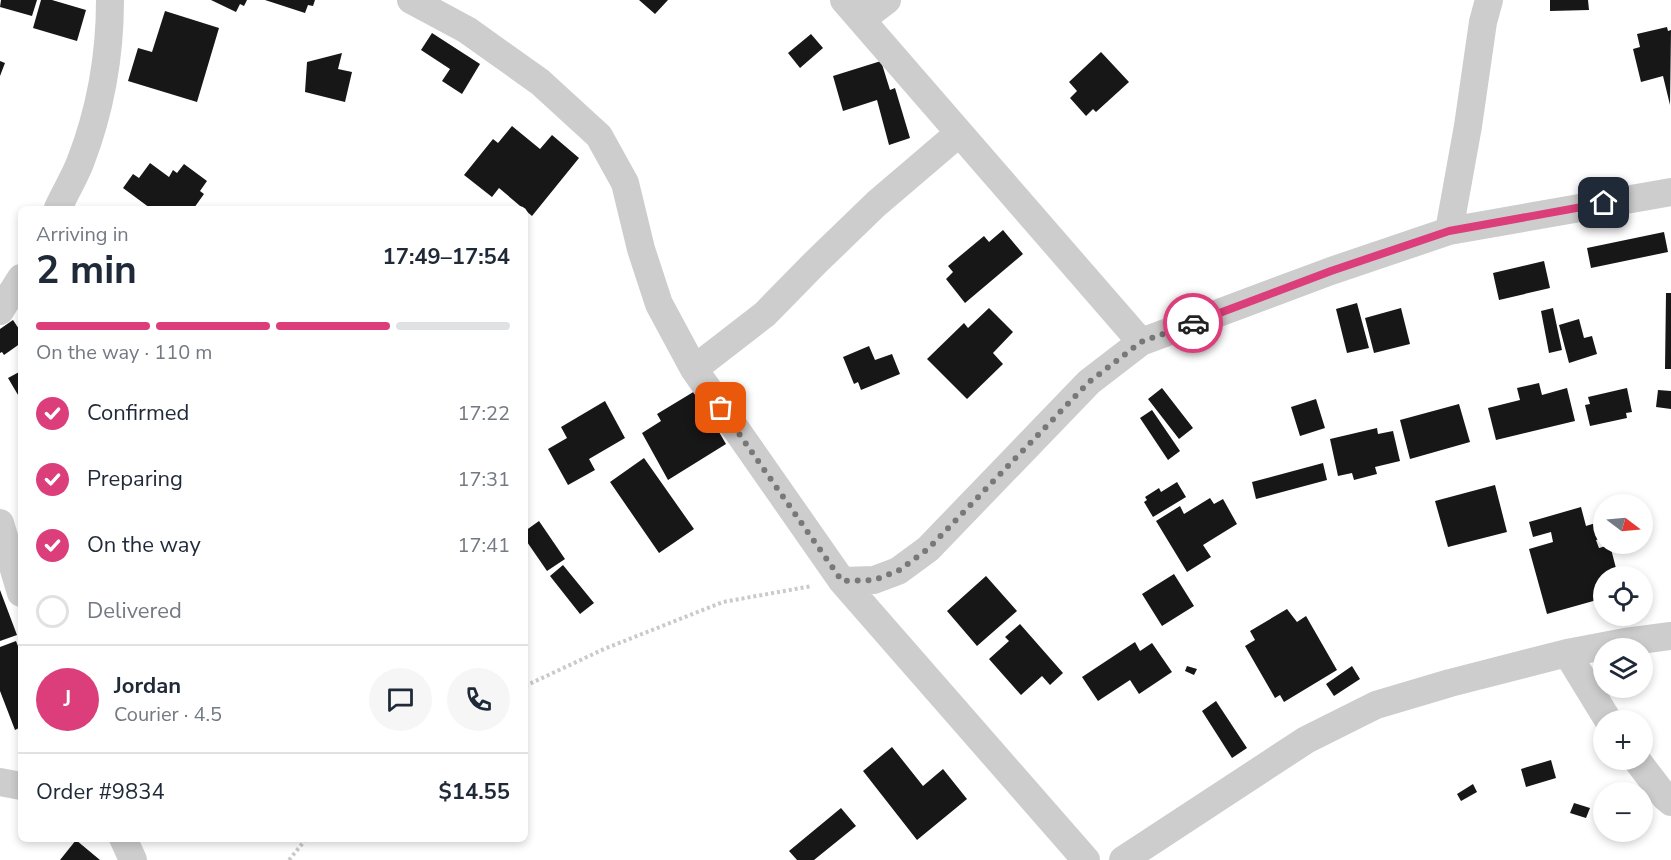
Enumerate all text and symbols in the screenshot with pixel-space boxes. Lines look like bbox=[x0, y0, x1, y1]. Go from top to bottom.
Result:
pin bbox=[1578, 177, 1629, 228]
icon: home bbox=[1587, 186, 1620, 219]
text: Arriving in bbox=[36, 221, 129, 248]
text: 17:49–17:54 bbox=[382, 242, 510, 272]
text: 2 min bbox=[36, 244, 137, 297]
courier bbox=[1163, 293, 1223, 353]
icon: car bbox=[1177, 307, 1210, 340]
text: On the way · 110 m bbox=[36, 339, 212, 366]
pin bbox=[695, 382, 746, 433]
icon: bag bbox=[704, 391, 737, 424]
icon: check bbox=[36, 397, 69, 430]
text: Confirmed bbox=[87, 398, 189, 428]
text: 17:22 bbox=[457, 400, 510, 427]
icon: check bbox=[36, 463, 69, 496]
text: Preparing bbox=[87, 464, 183, 494]
text: 17:31 bbox=[457, 466, 510, 493]
north arrow bbox=[1593, 494, 1653, 554]
map controls bbox=[1593, 494, 1653, 842]
icon: check bbox=[36, 529, 69, 562]
text: On the way bbox=[87, 530, 201, 560]
text: 17:41 bbox=[457, 532, 510, 559]
button: locate bbox=[1593, 566, 1653, 626]
text: Delivered bbox=[87, 596, 182, 626]
button: layers bbox=[1593, 638, 1653, 698]
button: chat bbox=[369, 668, 432, 731]
button: phone bbox=[447, 668, 510, 731]
text: Jordan bbox=[114, 671, 181, 701]
text: J bbox=[64, 684, 71, 714]
text: Courier · 4.5 bbox=[114, 701, 222, 728]
button: + bbox=[1593, 710, 1653, 770]
text: Order #9834 bbox=[36, 777, 165, 807]
text: $14.55 bbox=[439, 777, 510, 807]
button: − bbox=[1593, 782, 1653, 842]

